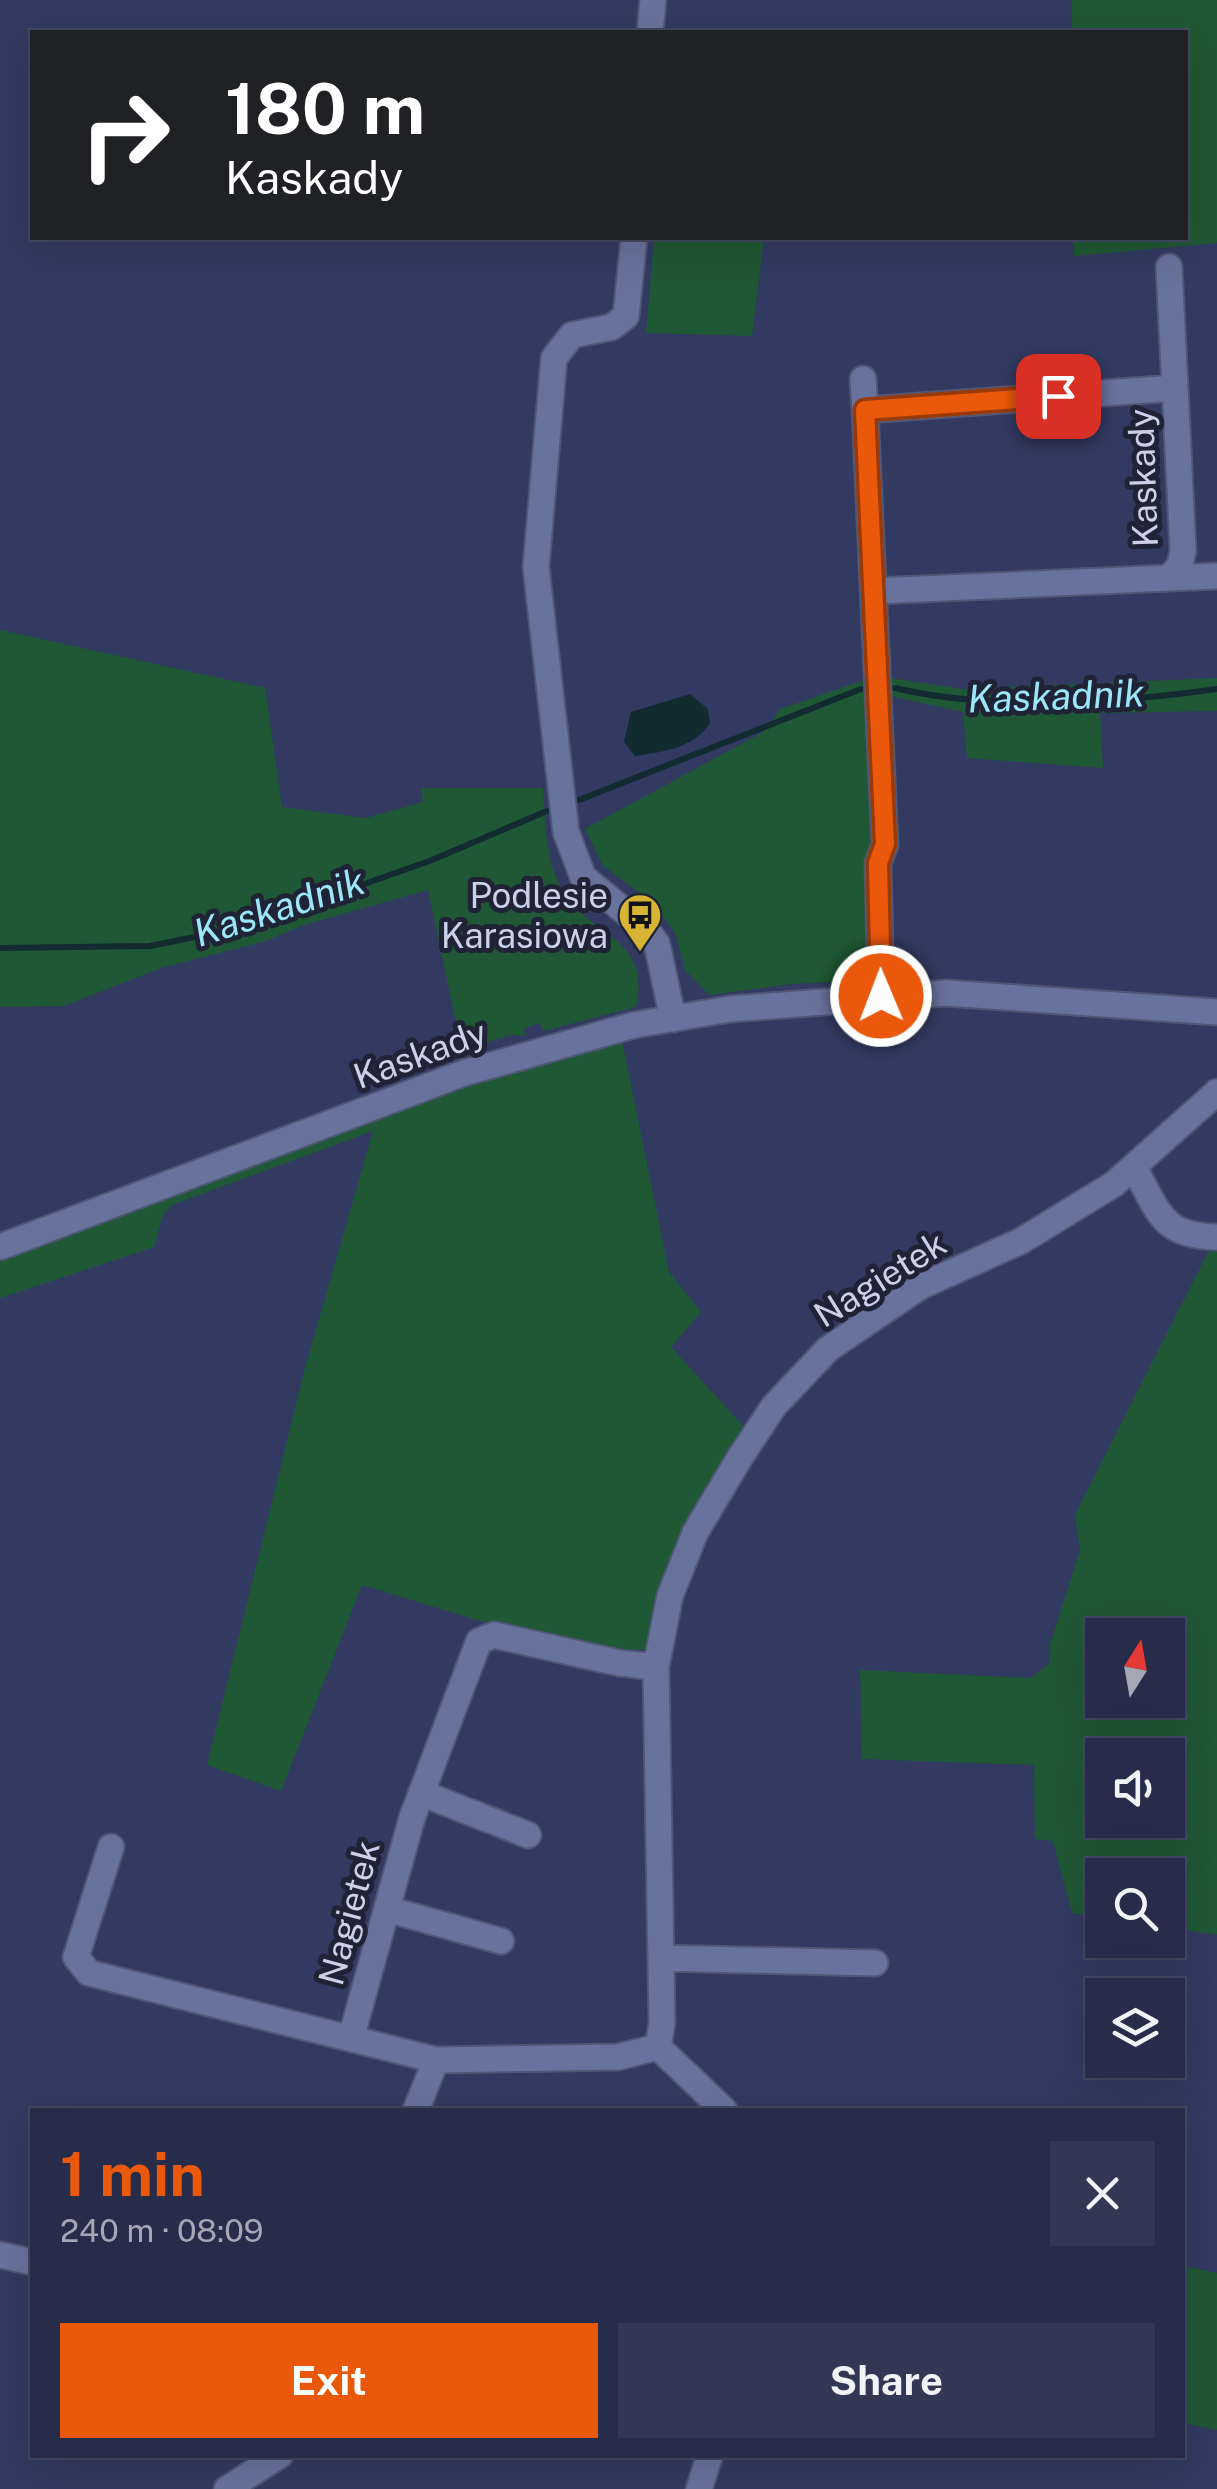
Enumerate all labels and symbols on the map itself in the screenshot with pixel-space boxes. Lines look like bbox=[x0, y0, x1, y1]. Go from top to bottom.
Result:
pin bbox=[1016, 354, 1101, 439]
street label: Kaskady bbox=[1120, 408, 1166, 548]
water label: Kaskadnik bbox=[967, 670, 1146, 722]
water label: Kaskadnik bbox=[188, 858, 370, 956]
place label: Podlesie Karasiowa bbox=[441, 875, 608, 956]
bus stop icon: Podlesie Karasiowa bbox=[617, 892, 663, 953]
position arrow bbox=[829, 944, 933, 1048]
street label: Kaskady bbox=[348, 1011, 492, 1097]
street label: Nagietek bbox=[806, 1222, 954, 1336]
north arrow bbox=[1085, 1618, 1185, 1718]
street label: Nagietek bbox=[310, 1836, 388, 1990]

